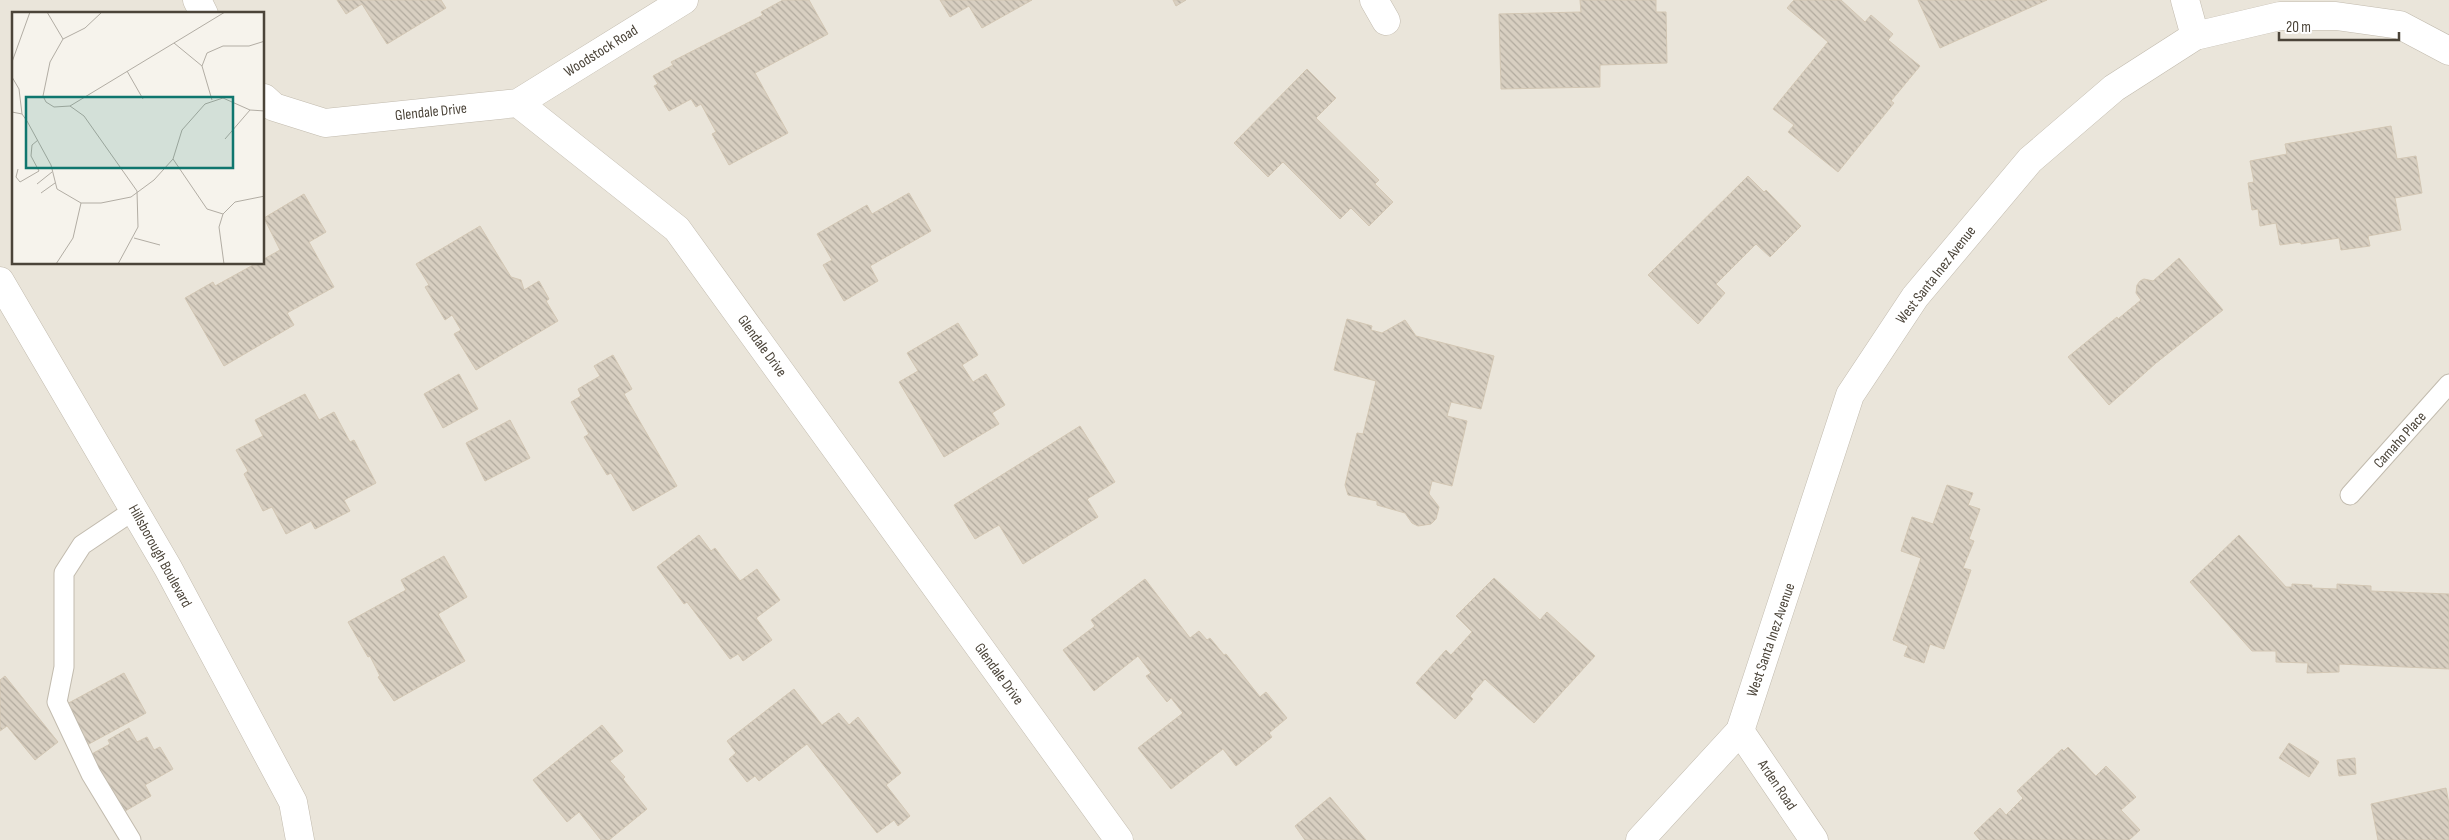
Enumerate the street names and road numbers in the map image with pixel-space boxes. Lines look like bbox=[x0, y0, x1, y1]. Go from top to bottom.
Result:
street label: Woodstock Road bbox=[561, 21, 641, 81]
street label: Glendale Drive bbox=[394, 99, 468, 125]
street label: West Santa Inez Avenue bbox=[1892, 222, 1980, 328]
street label: Glendale Drive bbox=[733, 311, 791, 381]
street label: Camaho Place bbox=[2369, 408, 2431, 472]
street label: Hillsborough Boulevard bbox=[124, 501, 196, 611]
street label: West Santa Inez Avenue bbox=[1743, 581, 1799, 699]
street label: Glendale Drive bbox=[970, 639, 1028, 709]
street label: Arden Road bbox=[1753, 755, 1801, 814]

